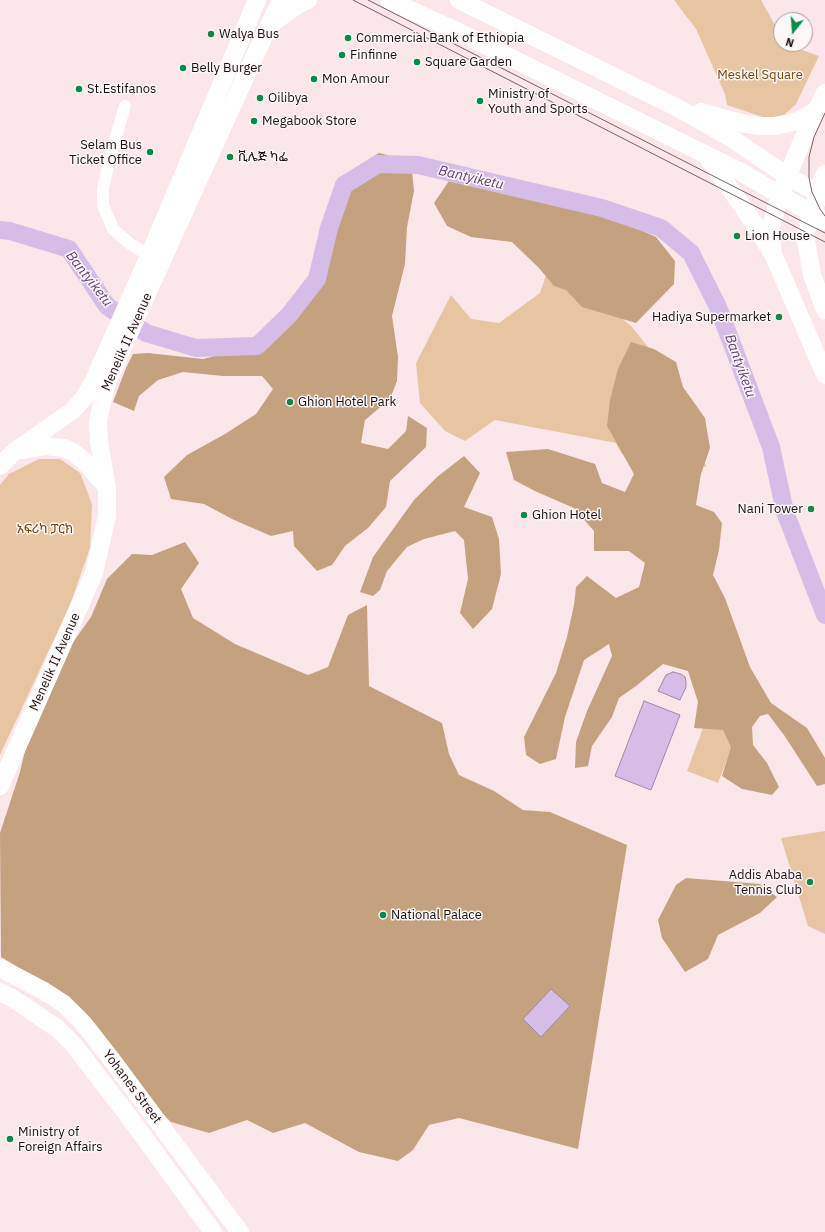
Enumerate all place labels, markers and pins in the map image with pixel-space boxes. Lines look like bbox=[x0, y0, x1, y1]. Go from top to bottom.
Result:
place label: Walya Bus bbox=[219, 26, 279, 42]
marker: Walya Bus bbox=[206, 29, 216, 39]
place label: Commercial Bank of Ethiopia bbox=[356, 30, 524, 46]
marker: Commercial Bank of Ethiopia bbox=[343, 33, 353, 43]
place label: Finfinne bbox=[350, 47, 397, 63]
marker: Finfinne bbox=[337, 50, 347, 60]
place label: Square Garden bbox=[425, 54, 512, 70]
marker: Square Garden bbox=[412, 57, 422, 67]
place label: Belly Burger bbox=[191, 60, 262, 76]
marker: Belly Burger bbox=[178, 63, 188, 73]
place label: Mon Amour bbox=[322, 71, 389, 87]
marker: Mon Amour bbox=[309, 74, 319, 84]
place label: St.Estifanos bbox=[87, 81, 156, 97]
marker: St.Estifanos bbox=[74, 84, 84, 94]
place label: Ministry of Youth and Sports bbox=[488, 86, 588, 117]
place label: Oilibya bbox=[268, 90, 308, 106]
marker: Oilibya bbox=[255, 93, 265, 103]
marker: Ministry of Youth and Sports bbox=[475, 96, 485, 106]
place label: Megabook Store bbox=[262, 113, 357, 129]
marker: Megabook Store bbox=[249, 116, 259, 126]
place label: Selam Bus Ticket Office bbox=[69, 137, 142, 168]
marker: Selam Bus Ticket Office bbox=[145, 147, 155, 157]
place label: ቪሌጅ ካፌ bbox=[238, 149, 288, 165]
marker: ቪሌጅ ካፌ bbox=[225, 152, 235, 162]
place label: Lion House bbox=[745, 228, 810, 244]
marker: Lion House bbox=[732, 231, 742, 241]
place label: Hadiya Supermarket bbox=[652, 309, 771, 325]
marker: Hadiya Supermarket bbox=[774, 312, 784, 322]
place label: Ghion Hotel Park bbox=[298, 394, 396, 410]
marker: Ghion Hotel Park bbox=[285, 397, 295, 407]
place label: Nani Tower bbox=[738, 501, 803, 517]
marker: Nani Tower bbox=[806, 504, 816, 514]
place label: Ghion Hotel bbox=[532, 507, 601, 523]
marker: Ghion Hotel bbox=[519, 510, 529, 520]
place label: Addis Ababa Tennis Club bbox=[729, 867, 802, 898]
marker: Addis Ababa Tennis Club bbox=[805, 877, 815, 887]
place label: National Palace bbox=[391, 907, 482, 923]
marker: National Palace bbox=[378, 910, 388, 920]
place label: Ministry of Foreign Affairs bbox=[18, 1124, 103, 1155]
marker: Ministry of Foreign Affairs bbox=[5, 1134, 15, 1144]

